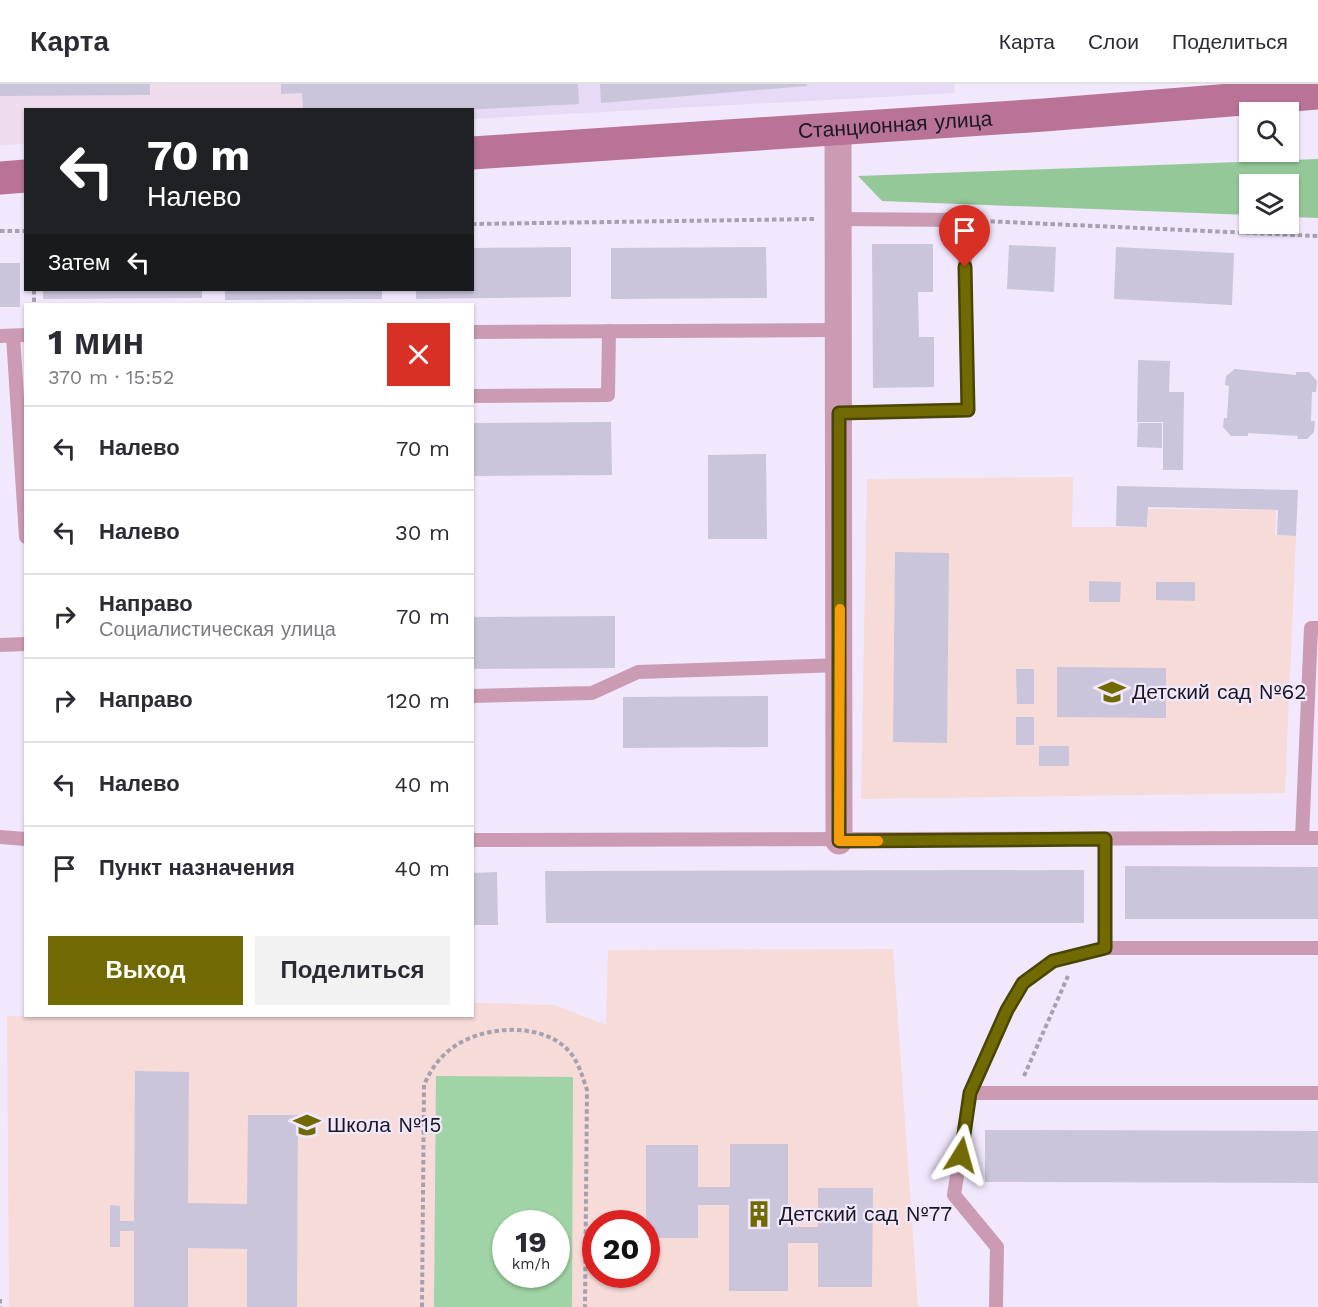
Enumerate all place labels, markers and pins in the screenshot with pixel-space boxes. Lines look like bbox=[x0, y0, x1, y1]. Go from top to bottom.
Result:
pin bbox=[939, 205, 990, 267]
school or university icon: Детский сад №62 bbox=[1097, 677, 1127, 707]
place label: Детский сад №62 bbox=[1132, 679, 1306, 704]
school or university icon: Школа №15 bbox=[292, 1110, 322, 1140]
place label: Школа №15 bbox=[327, 1112, 441, 1137]
building icon: Детский сад №77 bbox=[744, 1199, 774, 1229]
place label: Детский сад №77 bbox=[779, 1201, 952, 1226]

